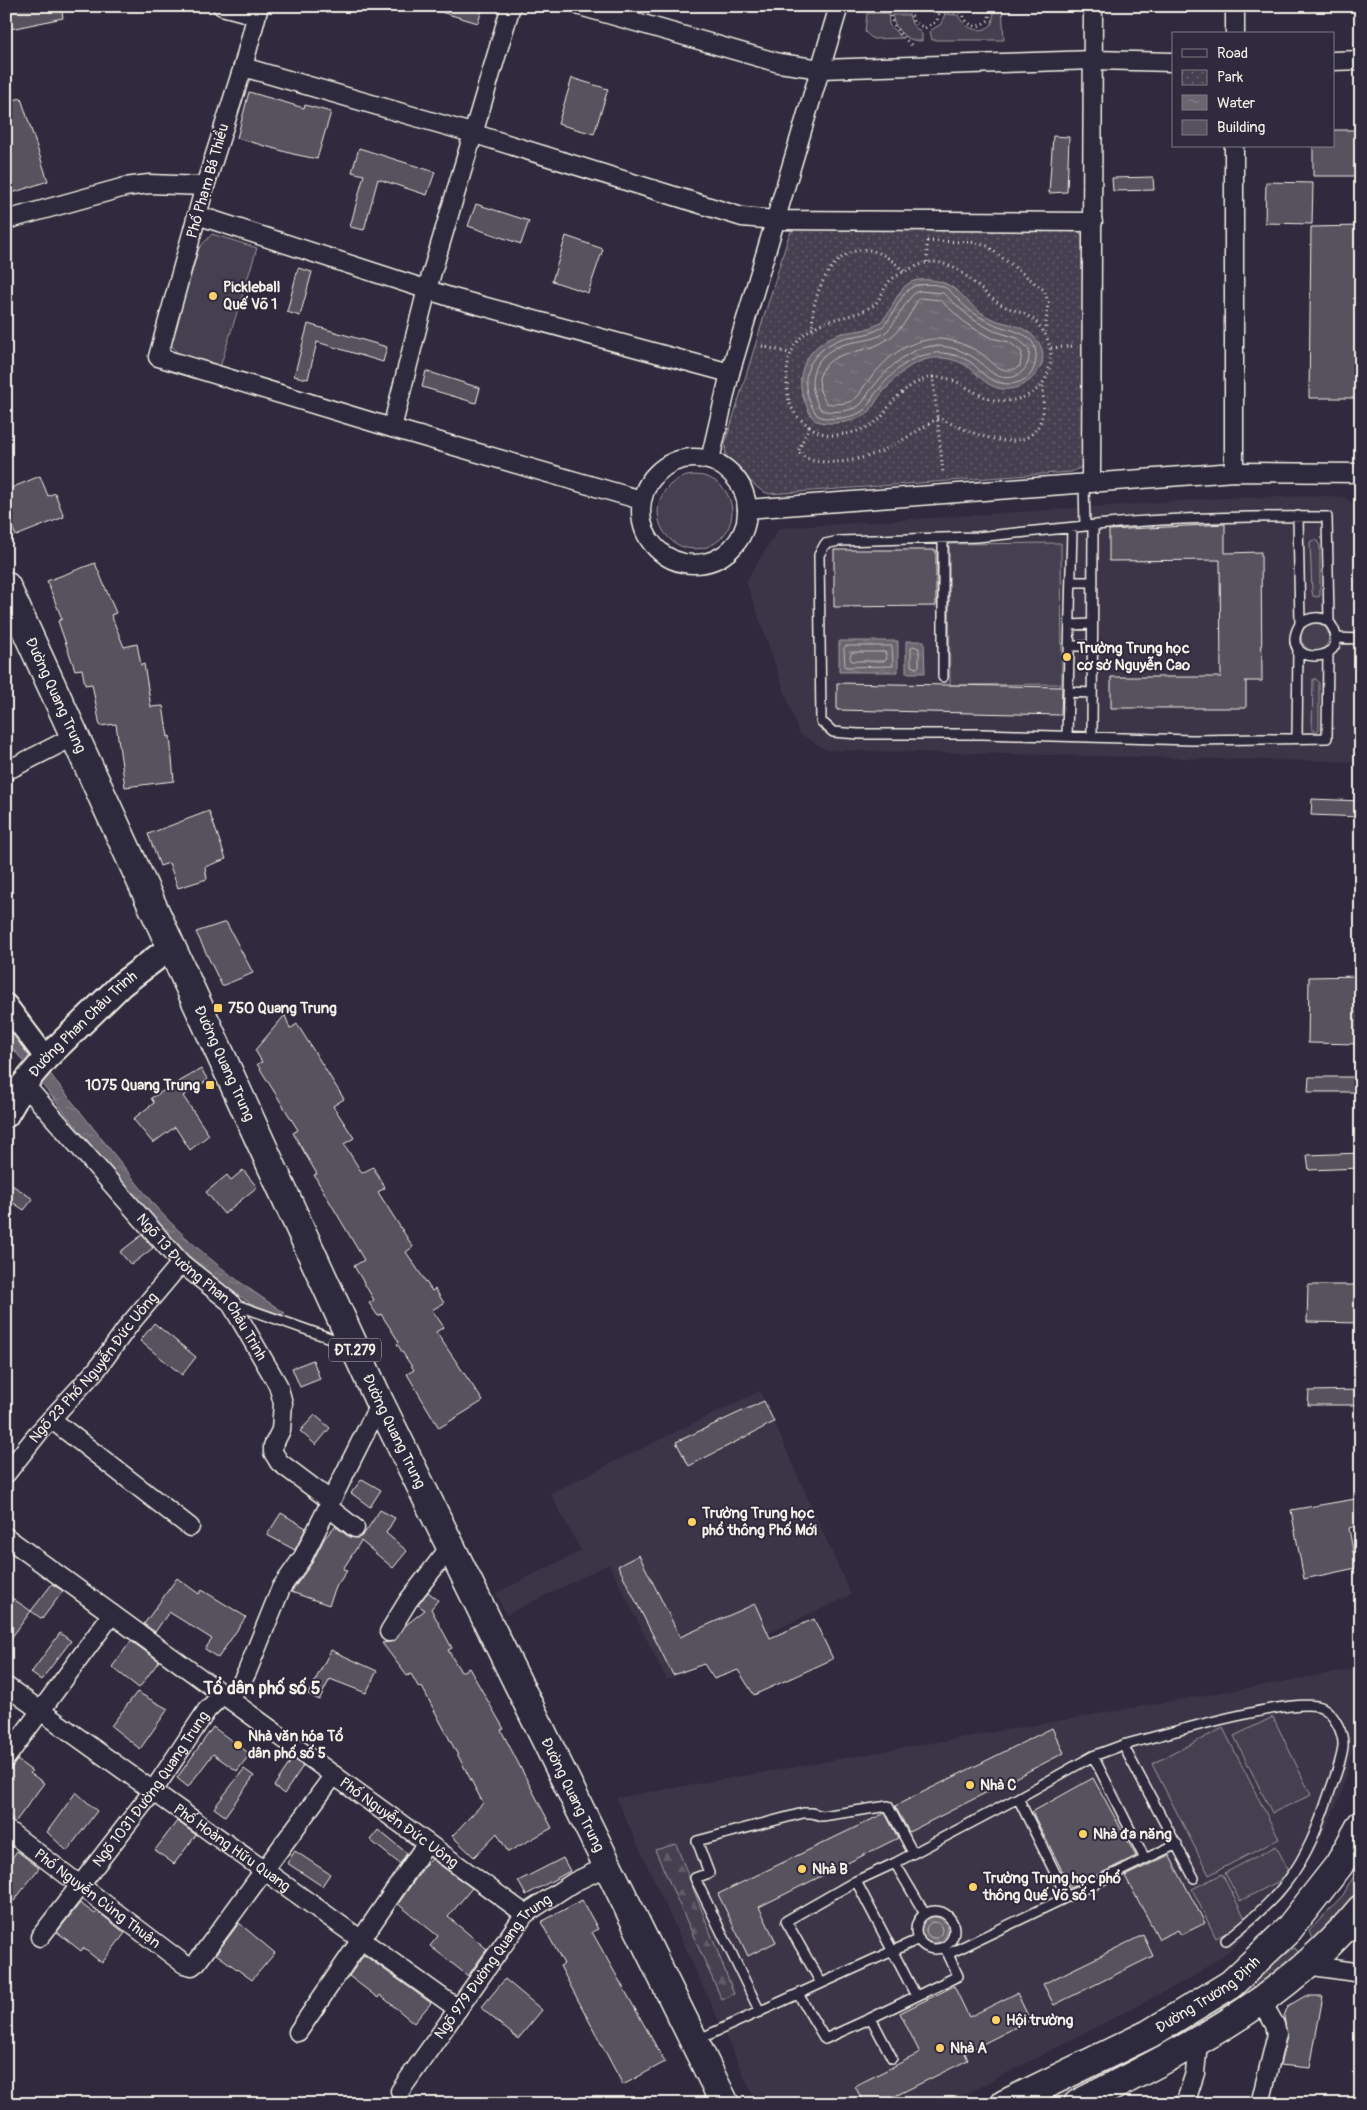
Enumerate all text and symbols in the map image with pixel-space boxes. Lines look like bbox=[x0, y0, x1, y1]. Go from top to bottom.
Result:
legend bbox=[1172, 32, 1334, 148]
text: Road bbox=[1217, 44, 1248, 63]
text: Park bbox=[1217, 68, 1244, 87]
text: Water bbox=[1217, 94, 1256, 113]
text: Building bbox=[1217, 118, 1265, 137]
street label: Phố Phạm Bá Thiều bbox=[183, 121, 233, 241]
place label: Pickleball Quế Võ 1 bbox=[223, 278, 280, 314]
marker: Pickleball Quế Võ 1 bbox=[207, 290, 219, 302]
street label: Đường Quang Trung bbox=[21, 634, 91, 756]
place label: Trường Trung học cơ sở Nguyễn Cao bbox=[1076, 639, 1190, 675]
marker: Trường Trung học cơ sở Nguyễn Cao bbox=[1061, 651, 1073, 663]
street label: Đường Phan Châu Trinh bbox=[24, 967, 141, 1081]
place label: 750 Quang Trung bbox=[228, 999, 337, 1018]
marker: 750 Quang Trung bbox=[212, 1002, 224, 1014]
street label: Đường Quang Trung bbox=[190, 1003, 259, 1124]
place label: 1075 Quang Trung bbox=[85, 1076, 200, 1095]
marker: 1075 Quang Trung bbox=[204, 1079, 216, 1091]
street label: Ngõ 13 Đường Phan Châu Trinh bbox=[132, 1210, 271, 1364]
street label: Ngõ 23 Phố Nguyễn Đức Uông bbox=[25, 1288, 162, 1447]
road number: ĐT.279 bbox=[329, 1338, 381, 1362]
street label: Đường Quang Trung bbox=[358, 1371, 430, 1492]
place label: Trường Trung học phổ thông Phố Mới bbox=[701, 1504, 817, 1540]
marker: Trường Trung học phổ thông Phố Mới bbox=[686, 1516, 698, 1528]
district label: Tổ dân phố số 5 bbox=[202, 1676, 321, 1700]
street label: Ngõ 1031 Đường Quang Trung bbox=[88, 1707, 213, 1871]
place label: Nhà văn hóa Tổ dân phố số 5 bbox=[248, 1727, 344, 1763]
street label: Đường Quang Trung bbox=[537, 1734, 609, 1855]
marker: Nhà văn hóa Tổ dân phố số 5 bbox=[232, 1739, 244, 1751]
street label: Phố Nguyễn Đức Uông bbox=[336, 1773, 462, 1872]
place label: Nhà C bbox=[980, 1776, 1017, 1795]
marker: Nhà C bbox=[964, 1779, 976, 1791]
street label: Phố Hoàng Hữu Quang bbox=[170, 1799, 294, 1896]
place label: Nhà đa năng bbox=[1093, 1825, 1172, 1844]
marker: Nhà đa năng bbox=[1077, 1828, 1089, 1840]
street label: Phố Nguyễn Củng Thuận bbox=[31, 1844, 165, 1953]
place label: Nhà B bbox=[812, 1860, 848, 1879]
marker: Nhà B bbox=[796, 1863, 808, 1875]
place label: Trường Trung học phổ thông Quế Võ số 1 bbox=[982, 1869, 1121, 1905]
marker: Trường Trung học phổ thông Quế Võ số 1 bbox=[967, 1881, 979, 1893]
street label: Ngõ 979 Đường Quang Trung bbox=[430, 1890, 555, 2043]
street label: Đường Trương Định bbox=[1152, 1952, 1264, 2037]
place label: Hội trường bbox=[1006, 2011, 1074, 2030]
marker: Hội trường bbox=[990, 2014, 1002, 2026]
place label: Nhà A bbox=[950, 2039, 987, 2058]
marker: Nhà A bbox=[934, 2042, 946, 2054]

